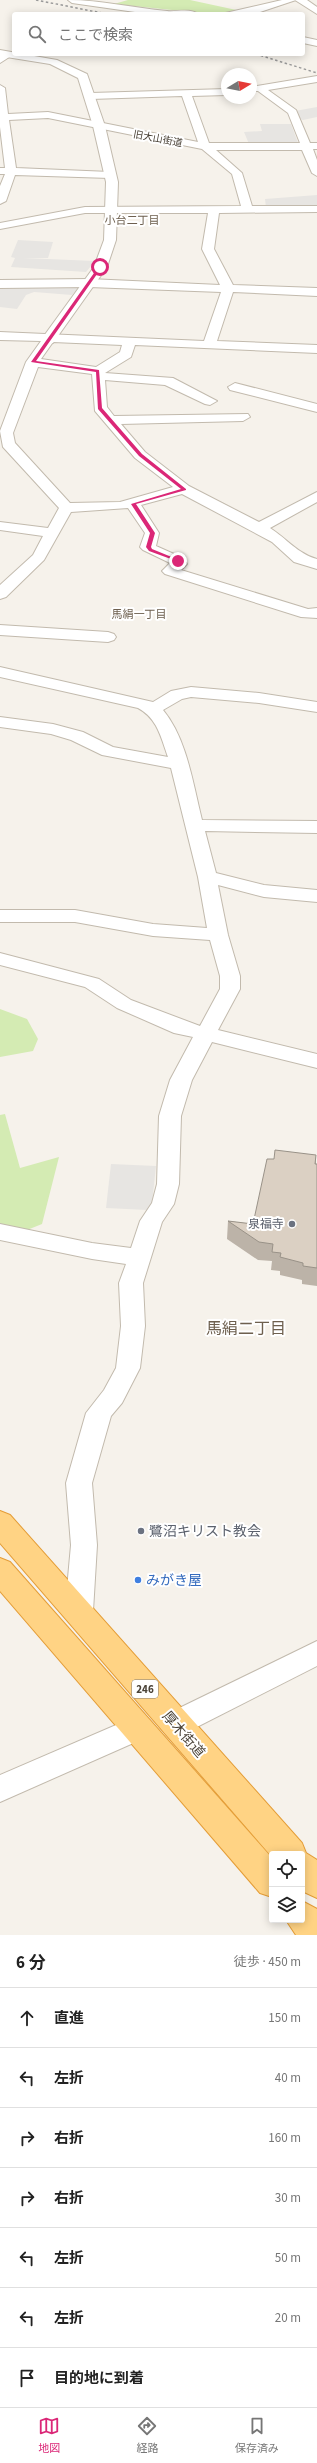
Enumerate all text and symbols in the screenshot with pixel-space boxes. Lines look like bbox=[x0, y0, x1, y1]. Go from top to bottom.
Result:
search box bbox=[12, 12, 305, 56]
icon: search bbox=[26, 23, 48, 45]
text: ここで検索 bbox=[58, 25, 133, 46]
north arrow bbox=[221, 68, 257, 104]
street label: 旧大山街道 bbox=[132, 127, 184, 151]
district label: 小台二丁目 bbox=[105, 213, 160, 228]
route start bbox=[91, 258, 109, 276]
route end bbox=[169, 552, 187, 570]
district label: 馬絹一丁目 bbox=[112, 607, 167, 622]
place label: 泉福寺 bbox=[248, 1216, 284, 1233]
marker: 泉福寺 bbox=[287, 1219, 297, 1229]
district label: 馬絹二丁目 bbox=[206, 1318, 286, 1340]
place label: 鷺沼キリスト教会 bbox=[149, 1522, 261, 1542]
marker: 鷺沼キリスト教会 bbox=[136, 1526, 146, 1536]
place label: みがき屋 bbox=[146, 1571, 202, 1591]
marker: みがき屋 bbox=[133, 1575, 143, 1585]
road number: 246 bbox=[132, 1680, 158, 1698]
street label: 厚木街道 bbox=[157, 1707, 209, 1762]
map controls bbox=[269, 1851, 305, 1923]
button: locate bbox=[269, 1851, 305, 1887]
button: layers bbox=[269, 1887, 305, 1923]
text: 6 分 bbox=[16, 1951, 45, 1975]
text: 徒歩 · 450 m bbox=[234, 1953, 301, 1971]
icon: ahead bbox=[16, 2007, 38, 2029]
text: 直進 bbox=[54, 2008, 84, 2029]
text: 150 m bbox=[268, 2009, 301, 2027]
icon: left bbox=[16, 2067, 38, 2089]
text: 左折 bbox=[54, 2068, 84, 2089]
text: 40 m bbox=[275, 2069, 301, 2087]
icon: right bbox=[16, 2127, 38, 2149]
text: 右折 bbox=[54, 2128, 84, 2149]
text: 160 m bbox=[268, 2129, 301, 2147]
icon: right bbox=[16, 2187, 38, 2209]
text: 右折 bbox=[54, 2188, 84, 2209]
text: 30 m bbox=[275, 2189, 301, 2207]
icon: left bbox=[16, 2247, 38, 2269]
text: 左折 bbox=[54, 2248, 84, 2269]
text: 50 m bbox=[275, 2249, 301, 2267]
icon: left bbox=[16, 2307, 38, 2329]
text: 左折 bbox=[54, 2308, 84, 2329]
text: 20 m bbox=[275, 2309, 301, 2327]
icon: arrive bbox=[16, 2367, 38, 2389]
text: 目的地に到着 bbox=[54, 2368, 144, 2389]
tab: 地図 bbox=[38, 2415, 60, 2456]
tab: 経路 bbox=[136, 2415, 158, 2456]
tab: 保存済み bbox=[235, 2415, 279, 2456]

